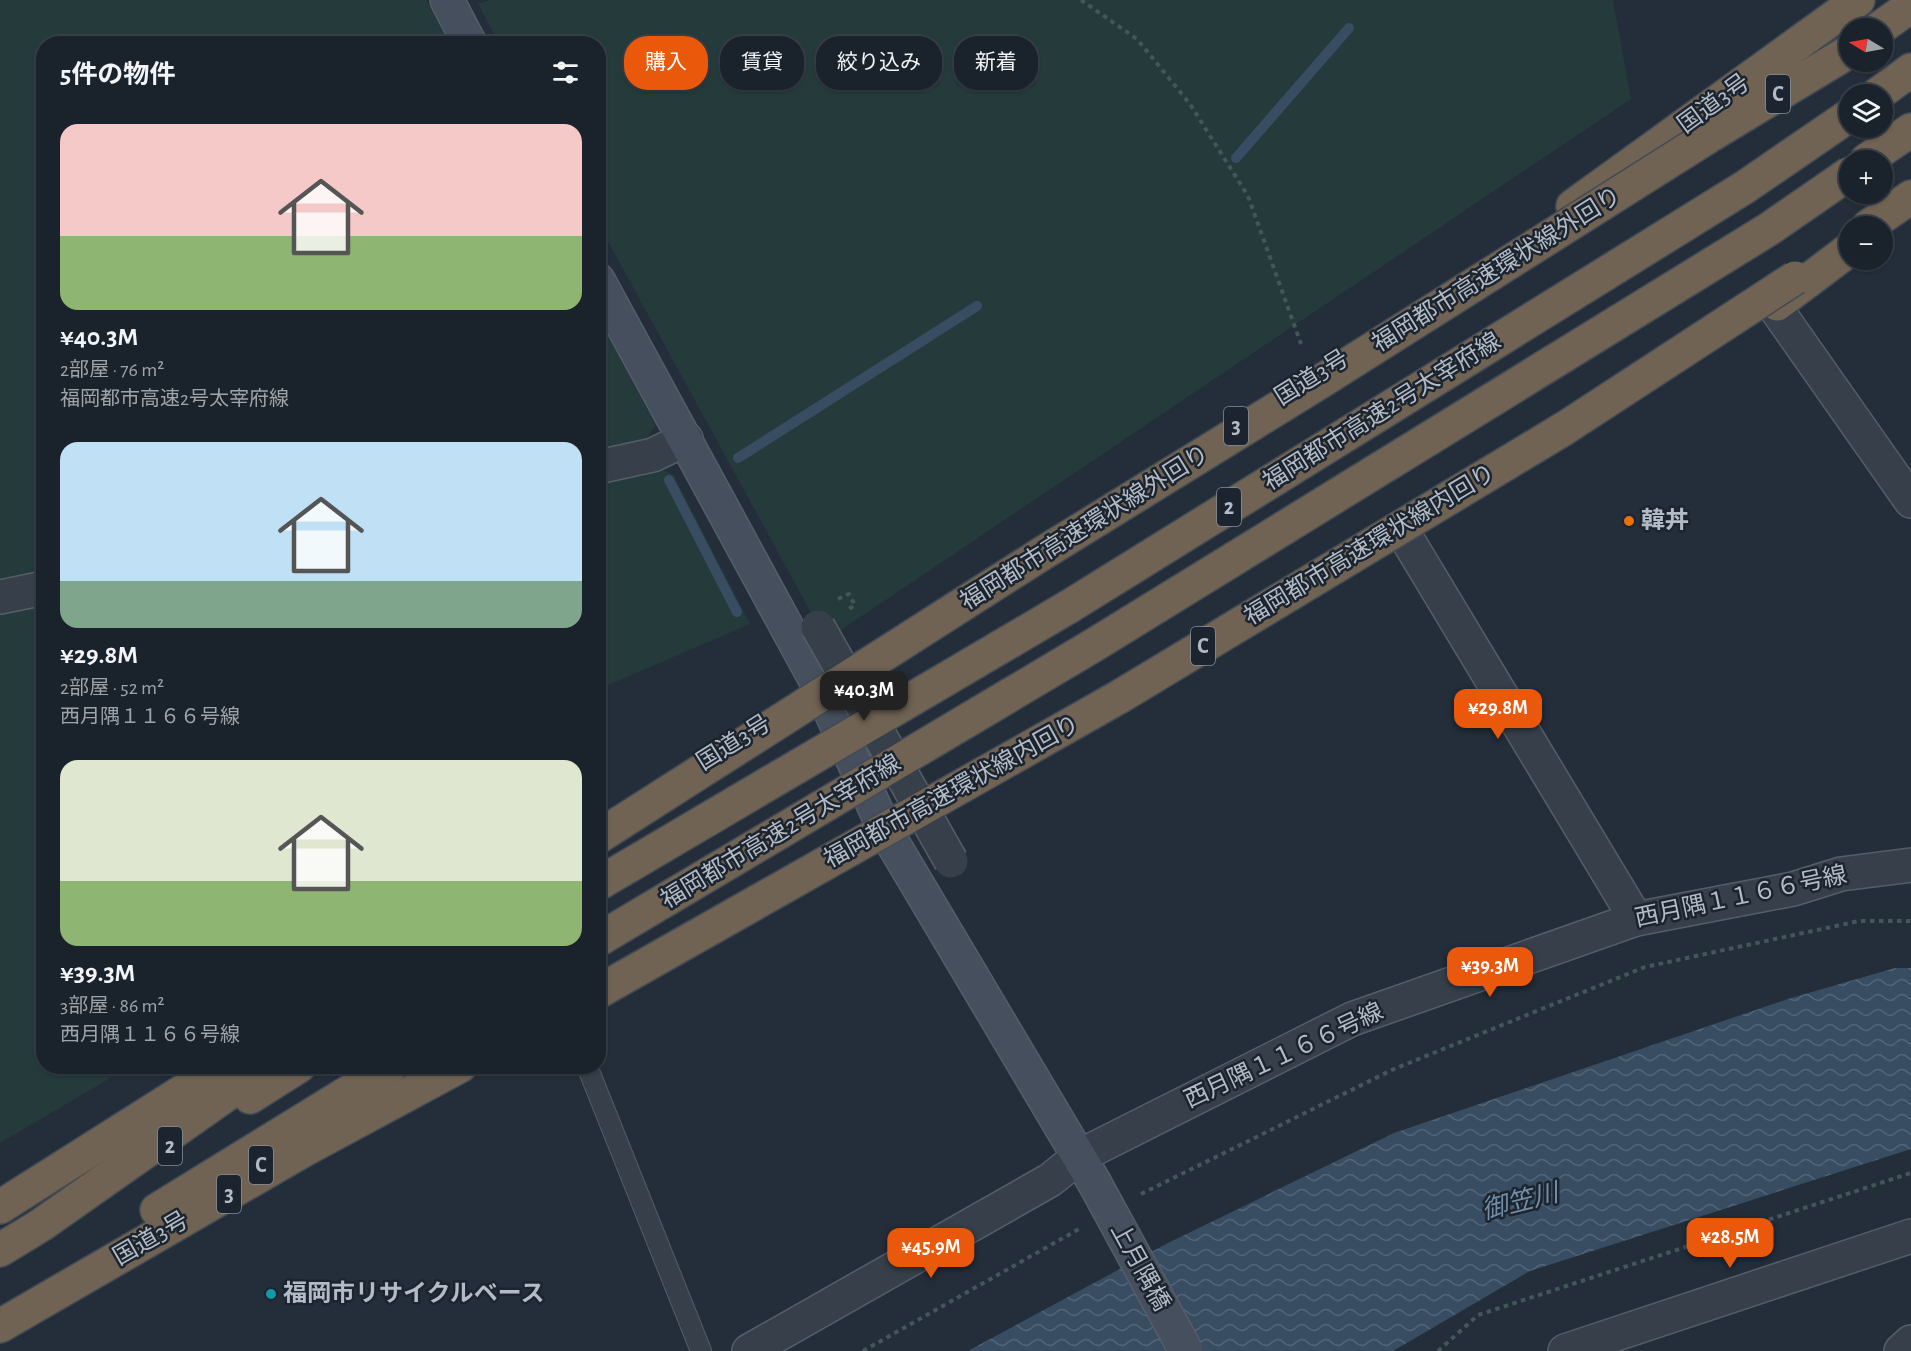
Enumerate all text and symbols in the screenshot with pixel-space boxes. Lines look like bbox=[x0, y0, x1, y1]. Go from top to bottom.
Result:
north arrow bbox=[1839, 18, 1893, 72]
map controls bbox=[1839, 18, 1893, 270]
chip: 購入 bbox=[624, 36, 708, 90]
chip: 賃貸 bbox=[720, 36, 804, 90]
chip: 絞り込み bbox=[816, 36, 942, 90]
chip: 新着 bbox=[954, 36, 1038, 90]
icon: filters bbox=[549, 56, 582, 89]
text: 5件の物件 bbox=[60, 62, 175, 88]
street label: 国道3号 bbox=[1673, 69, 1754, 138]
road number: C bbox=[1766, 75, 1790, 113]
button: layers bbox=[1839, 84, 1893, 138]
button: + bbox=[1839, 150, 1893, 204]
icon: home bbox=[267, 163, 375, 271]
street label: 福岡都市高速環状線外回り bbox=[1367, 182, 1625, 356]
button: − bbox=[1839, 216, 1893, 270]
text: ¥40.3M bbox=[60, 324, 138, 350]
street label: 福岡都市高速2号太宰府線 bbox=[1258, 327, 1505, 495]
street label: 国道3号 bbox=[1270, 344, 1353, 410]
text: 2部屋 · 76 m² bbox=[60, 360, 164, 380]
text: 福岡都市高速2号太宰府線 bbox=[60, 389, 289, 409]
road number: 3 bbox=[1224, 407, 1248, 445]
street label: 福岡都市高速環状線外回り bbox=[955, 440, 1213, 614]
street label: 福岡都市高速環状線内回り bbox=[1239, 459, 1500, 629]
icon: home bbox=[267, 481, 375, 589]
road number: 2 bbox=[1217, 488, 1241, 526]
place label: 韓丼 bbox=[1641, 507, 1689, 533]
marker: 韓丼 bbox=[1622, 514, 1636, 528]
road number: C bbox=[1191, 627, 1215, 665]
text: ¥29.8M bbox=[60, 642, 138, 668]
pin: ¥40.3M bbox=[815, 671, 913, 722]
text: 2部屋 · 52 m² bbox=[60, 678, 164, 698]
text: ¥40.3M bbox=[834, 680, 894, 700]
pin: ¥29.8M bbox=[1449, 689, 1547, 740]
text: ¥29.8M bbox=[1468, 698, 1528, 718]
text: 西月隅１１６６号線 bbox=[60, 707, 240, 727]
street label: 国道3号 bbox=[692, 709, 775, 775]
street label: 福岡都市高速環状線内回り bbox=[819, 710, 1084, 872]
street label: 福岡都市高速2号太宰府線 bbox=[656, 749, 905, 913]
icon: home bbox=[267, 799, 375, 907]
street label: 西月隅１１６６号線 bbox=[1632, 861, 1849, 931]
pin: ¥39.3M bbox=[1441, 947, 1539, 998]
text: ¥39.3M bbox=[1461, 956, 1519, 976]
text: ¥39.3M bbox=[60, 960, 135, 986]
text: 3部屋 · 86 m² bbox=[60, 996, 165, 1016]
street label: 西月隅１１６６号線 bbox=[1180, 998, 1387, 1113]
text: 西月隅１１６６号線 bbox=[60, 1025, 240, 1045]
road number: 2 bbox=[158, 1127, 182, 1165]
road number: C bbox=[249, 1146, 273, 1184]
road number: 3 bbox=[217, 1175, 241, 1213]
water label: 御笠川 bbox=[1479, 1178, 1564, 1224]
street label: 国道3号 bbox=[109, 1206, 192, 1270]
street label: 上月隅橋 bbox=[1106, 1218, 1176, 1315]
pin: ¥28.5M bbox=[1681, 1218, 1779, 1269]
text: ¥28.5M bbox=[1701, 1227, 1759, 1247]
pin: ¥45.9M bbox=[882, 1228, 980, 1279]
text: ¥45.9M bbox=[901, 1237, 961, 1257]
place label: 福岡市リサイクルベース bbox=[283, 1280, 545, 1306]
marker: 福岡市リサイクルベース bbox=[264, 1287, 278, 1301]

